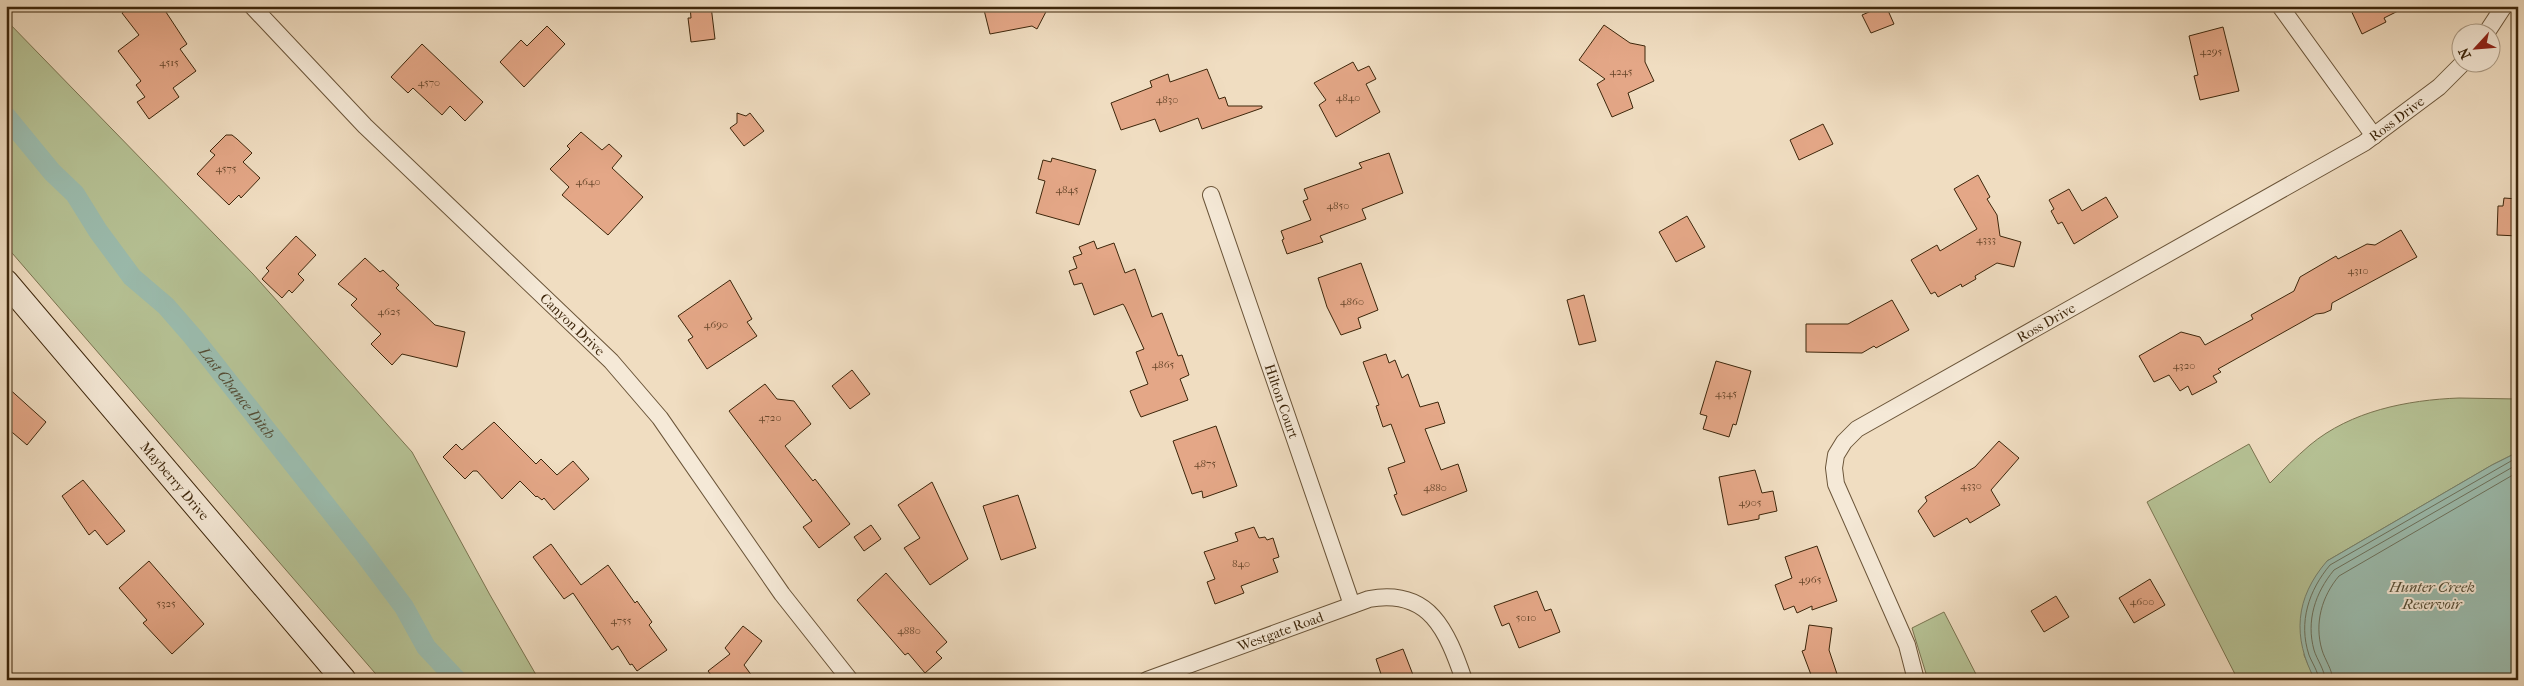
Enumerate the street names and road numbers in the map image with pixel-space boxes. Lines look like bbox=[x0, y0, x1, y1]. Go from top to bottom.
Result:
street label: Ross Drive bbox=[2366, 93, 2428, 145]
street label: Canyon Drive bbox=[536, 290, 608, 360]
street label: Ross Drive bbox=[2014, 300, 2079, 346]
street label: Hilton Court bbox=[1261, 362, 1302, 441]
street label: Mayberry Drive bbox=[137, 439, 213, 524]
street label: Westgate Road bbox=[1234, 608, 1326, 656]

